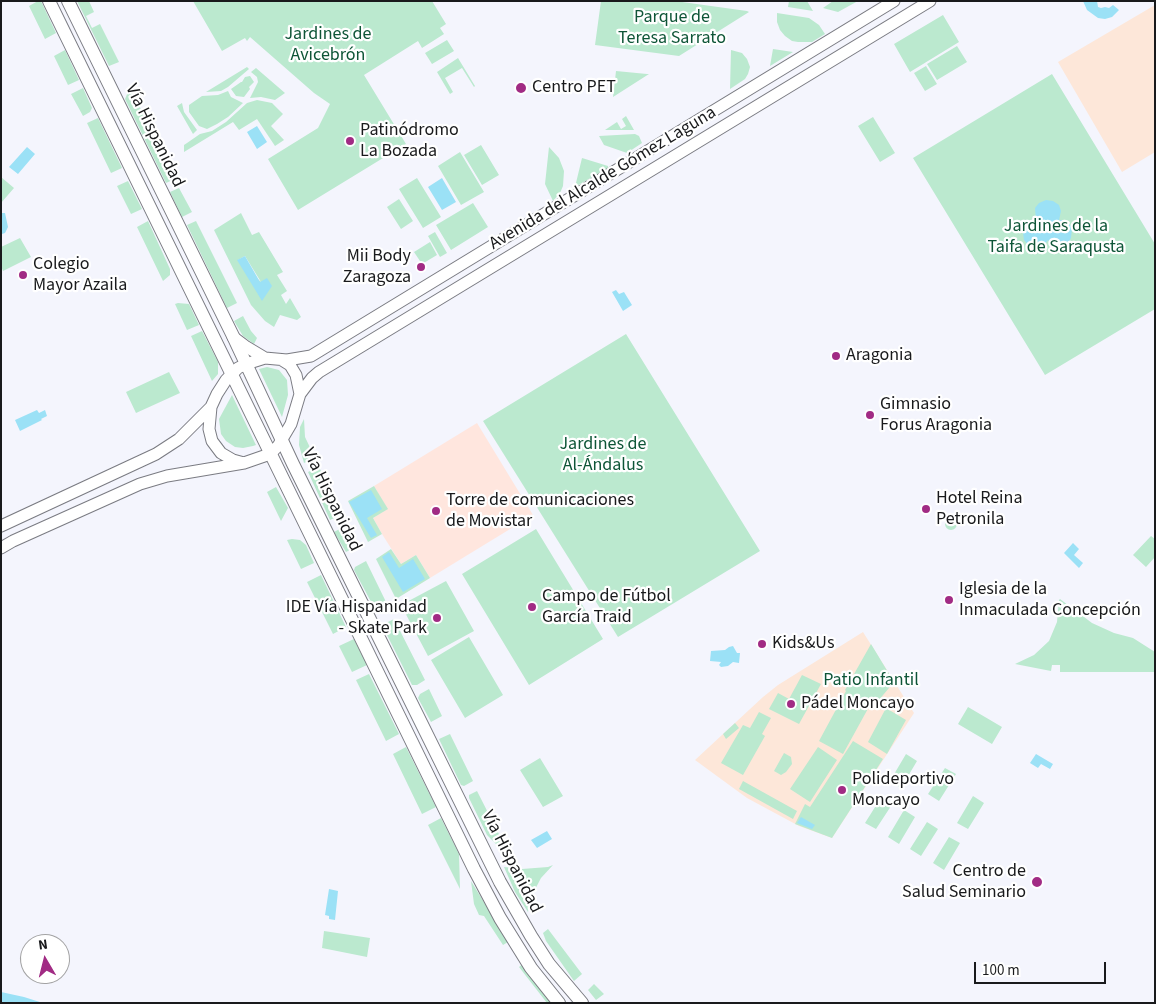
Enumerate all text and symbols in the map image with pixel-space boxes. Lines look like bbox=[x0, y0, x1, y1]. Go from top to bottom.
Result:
park label: Parque de Teresa Sarrato bbox=[618, 7, 726, 50]
park label: Jardines de Avicebrón bbox=[284, 24, 372, 66]
place label: Centro PET bbox=[532, 77, 616, 99]
street label: Vía Hispanidad bbox=[120, 81, 188, 191]
marker: Centro PET bbox=[514, 81, 528, 95]
street label: Avenida del Alcalde Gómez Laguna bbox=[486, 103, 720, 255]
place label: Patinódromo La Bozada bbox=[360, 120, 459, 162]
marker: Patinódromo La Bozada bbox=[344, 135, 356, 147]
park label: Jardines de la Taifa de Saraqusta bbox=[987, 216, 1125, 258]
place label: Mii Body Zaragoza bbox=[343, 246, 411, 288]
place label: Colegio Mayor Azaila bbox=[33, 254, 127, 296]
marker: Mii Body Zaragoza bbox=[415, 261, 427, 273]
marker: Colegio Mayor Azaila bbox=[17, 269, 29, 281]
place label: Aragonia bbox=[846, 345, 913, 367]
marker: Aragonia bbox=[830, 350, 842, 362]
place label: Gimnasio Forus Aragonia bbox=[880, 394, 992, 436]
marker: Gimnasio Forus Aragonia bbox=[864, 409, 876, 421]
park label: Jardines de Al-Ándalus bbox=[559, 434, 647, 476]
street label: Vía Hispanidad bbox=[297, 445, 365, 555]
place label: Hotel Reina Petronila bbox=[936, 488, 1022, 530]
place label: Torre de comunicaciones de Movistar bbox=[446, 490, 634, 532]
marker: Hotel Reina Petronila bbox=[920, 503, 932, 515]
marker: Torre de comunicaciones de Movistar bbox=[430, 505, 442, 517]
place label: Iglesia de la Inmaculada Concepción bbox=[959, 579, 1141, 622]
place label: Campo de Fútbol García Traid bbox=[542, 586, 671, 628]
marker: Iglesia de la Inmaculada Concepción bbox=[943, 594, 955, 606]
place label: IDE Vía Hispanidad - Skate Park bbox=[286, 597, 427, 640]
marker: Campo de Fútbol García Traid bbox=[526, 601, 538, 613]
marker: IDE Vía Hispanidad - Skate Park bbox=[431, 612, 443, 624]
place label: Kids&Us bbox=[772, 633, 834, 655]
marker: Kids&Us bbox=[756, 638, 768, 650]
park label: Patio Infantil bbox=[823, 670, 919, 692]
place label: Pádel Moncayo bbox=[801, 693, 914, 715]
marker: Pádel Moncayo bbox=[785, 698, 797, 710]
place label: Polideportivo Moncayo bbox=[852, 769, 954, 812]
marker: Polideportivo Moncayo bbox=[836, 784, 848, 796]
street label: Vía Hispanidad bbox=[476, 807, 546, 917]
place label: Centro de Salud Seminario bbox=[902, 861, 1026, 904]
marker: Centro de Salud Seminario bbox=[1030, 875, 1044, 889]
north arrow bbox=[20, 934, 70, 984]
text: N bbox=[37, 935, 49, 956]
scale bar bbox=[976, 952, 1108, 984]
text: 100 m bbox=[982, 960, 1020, 981]

